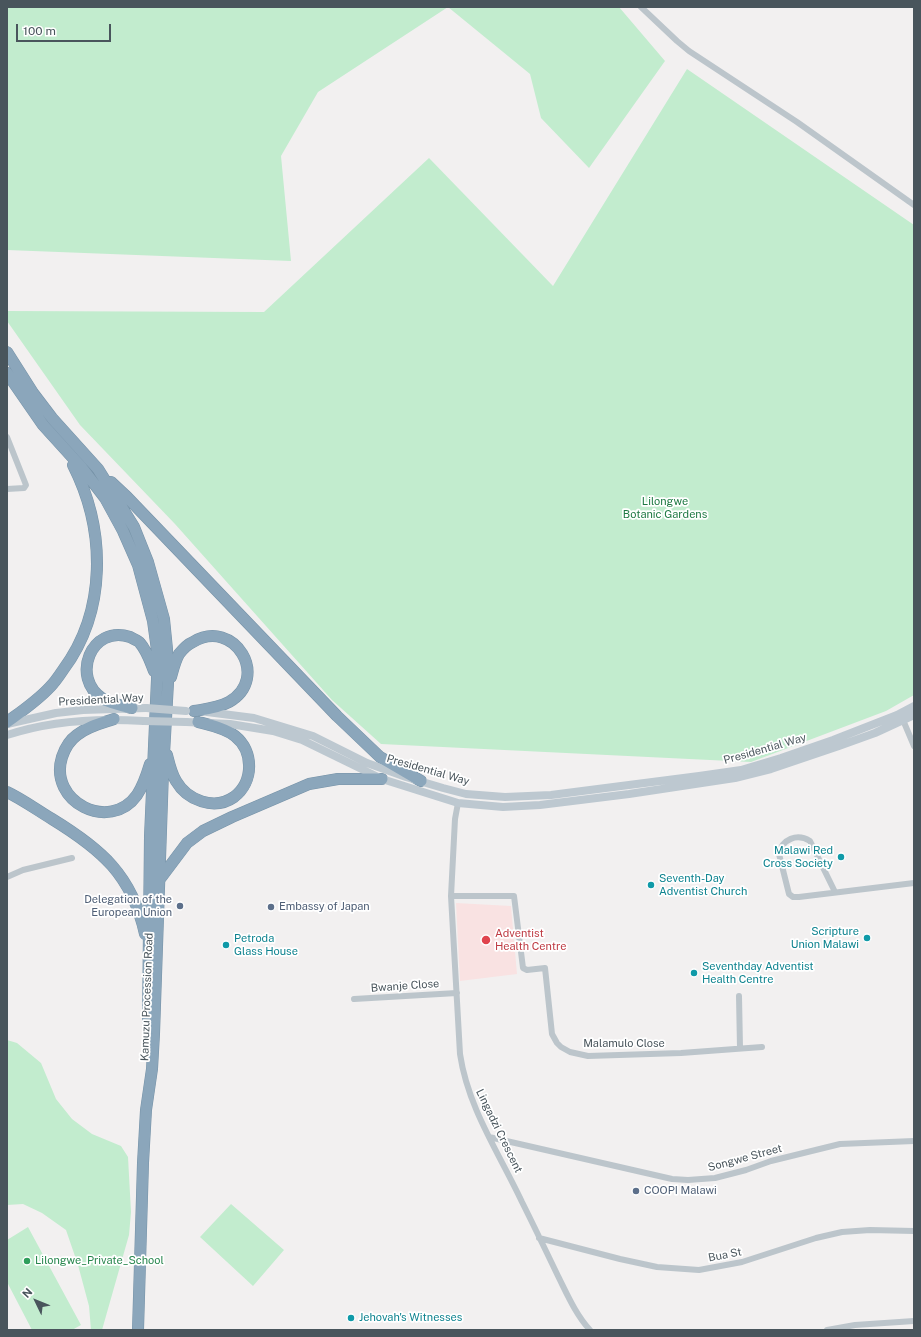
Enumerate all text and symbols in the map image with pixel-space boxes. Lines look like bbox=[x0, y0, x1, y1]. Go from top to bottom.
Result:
scale bar bbox=[18, 16, 113, 42]
text: 100 m bbox=[23, 24, 56, 38]
park label: Lilongwe Botanic Gardens bbox=[623, 495, 707, 521]
street label: Presidential Way bbox=[58, 691, 144, 709]
street label: Presidential Way bbox=[722, 731, 808, 767]
street label: Presidential Way bbox=[385, 752, 471, 788]
place label: Malawi Red Cross Society bbox=[763, 844, 833, 870]
marker: Malawi Red Cross Society bbox=[836, 852, 846, 862]
place label: Seventh-Day Adventist Church bbox=[659, 872, 747, 898]
marker: Seventh-Day Adventist Church bbox=[646, 880, 656, 890]
place label: Delegation of the European Union bbox=[84, 893, 172, 919]
place label: Embassy of Japan bbox=[279, 900, 370, 914]
marker: Delegation of the European Union bbox=[175, 901, 185, 911]
marker: Embassy of Japan bbox=[266, 902, 276, 912]
place label: Scripture Union Malawi bbox=[791, 925, 859, 951]
place label: Adventist Health Centre bbox=[495, 927, 566, 953]
place label: Petroda Glass House bbox=[234, 932, 298, 958]
street label: Kamuzu Procession Road bbox=[138, 933, 156, 1061]
marker: Scripture Union Malawi bbox=[862, 933, 872, 943]
marker: Adventist Health Centre bbox=[480, 934, 492, 946]
marker: Petroda Glass House bbox=[221, 940, 231, 950]
place label: Seventhday Adventist Health Centre bbox=[702, 960, 814, 986]
marker: Seventhday Adventist Health Centre bbox=[689, 968, 699, 978]
street label: Bwanje Close bbox=[370, 977, 440, 995]
street label: Malamulo Close bbox=[583, 1037, 665, 1051]
street label: Lingadzi Crescent bbox=[473, 1087, 525, 1175]
street label: Songwe Street bbox=[706, 1142, 784, 1174]
place label: COOPI Malawi bbox=[644, 1184, 717, 1198]
marker: COOPI Malawi bbox=[631, 1186, 641, 1196]
street label: Bua St bbox=[707, 1245, 743, 1265]
place label: Lilongwe_Private_School bbox=[35, 1254, 164, 1268]
marker: Lilongwe_Private_School bbox=[22, 1256, 32, 1266]
north arrow bbox=[16, 1281, 56, 1321]
text: N bbox=[20, 1286, 35, 1300]
place label: Jehovah's Witnesses bbox=[359, 1311, 462, 1325]
marker: Jehovah's Witnesses bbox=[346, 1313, 356, 1323]

